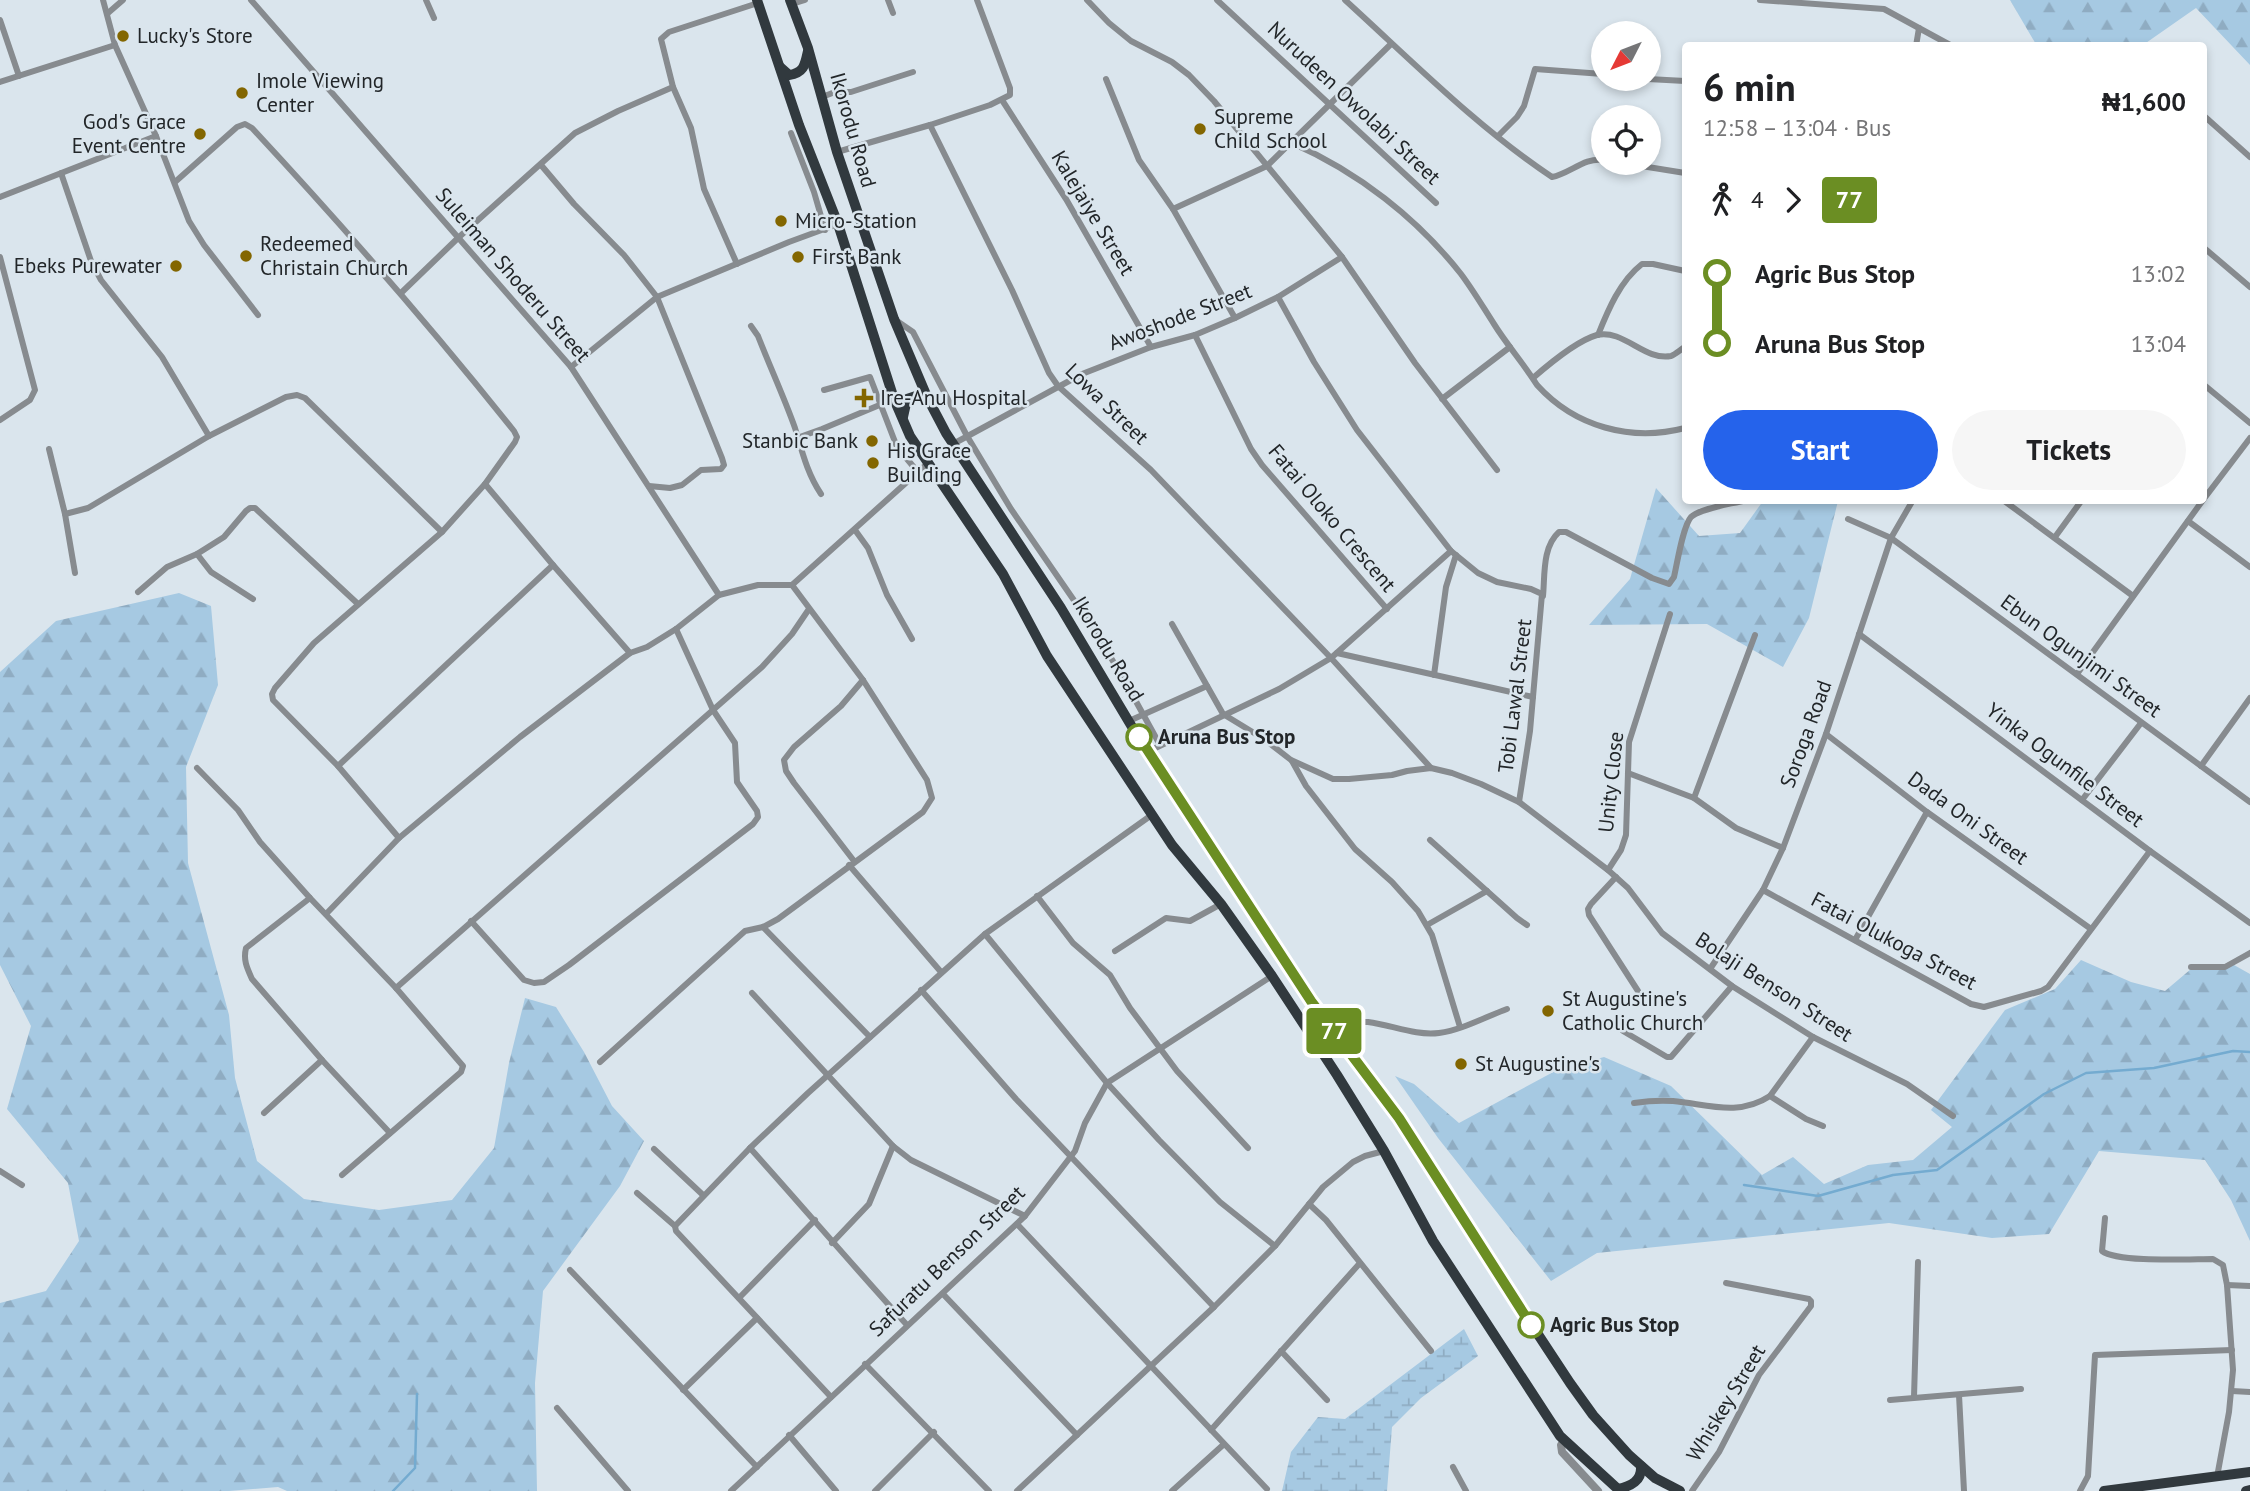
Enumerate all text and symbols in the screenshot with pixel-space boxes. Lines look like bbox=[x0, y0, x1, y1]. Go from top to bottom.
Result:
street label: Nurudeen Owolabi Street bbox=[1262, 15, 1447, 190]
north arrow bbox=[1591, 21, 1661, 91]
map controls bbox=[1591, 21, 1661, 175]
place label: Lucky's Store bbox=[137, 22, 253, 49]
marker: Lucky's Store bbox=[115, 28, 131, 44]
text: 6 min bbox=[1703, 62, 1796, 111]
place label: Imole Viewing Center bbox=[256, 67, 384, 118]
street label: Ikorodu Road bbox=[824, 69, 883, 190]
marker: Imole Viewing Center bbox=[234, 85, 250, 101]
text: ₦1,600 bbox=[2102, 85, 2186, 118]
place label: Supreme Child School bbox=[1214, 103, 1327, 154]
button: locate bbox=[1591, 105, 1661, 175]
place label: God's Grace Event Centre bbox=[72, 108, 186, 159]
text: 12:58 – 13:04 · Bus bbox=[1703, 113, 1891, 142]
marker: Supreme Child School bbox=[1192, 121, 1208, 137]
marker: God's Grace Event Centre bbox=[192, 126, 208, 142]
street label: Kalejaiye Street bbox=[1046, 146, 1141, 280]
icon: walk bbox=[1703, 181, 1741, 219]
icon: forward bbox=[1774, 181, 1812, 219]
street label: Suleiman Shoderu Street bbox=[430, 182, 597, 368]
text: 77 bbox=[1836, 184, 1863, 215]
text: 4 bbox=[1751, 185, 1764, 214]
place label: Micro-Station bbox=[795, 207, 917, 234]
marker: Micro-Station bbox=[773, 213, 789, 229]
place label: Redeemed Christain Church bbox=[260, 230, 408, 281]
place label: First Bank bbox=[812, 243, 901, 270]
marker: Redeemed Christain Church bbox=[238, 248, 254, 264]
marker: First Bank bbox=[790, 249, 806, 265]
place label: Ebeks Purewater bbox=[14, 252, 162, 279]
text: Agric Bus Stop bbox=[1755, 257, 1915, 290]
marker: Ebeks Purewater bbox=[168, 258, 184, 274]
text: 13:02 bbox=[2131, 259, 2186, 288]
street label: Awoshode Street bbox=[1104, 277, 1255, 356]
text: Aruna Bus Stop bbox=[1755, 327, 1925, 360]
text: 13:04 bbox=[2131, 329, 2186, 358]
street label: Lowa Street bbox=[1060, 357, 1155, 450]
place label: Ire-Anu Hospital bbox=[880, 384, 1027, 411]
marker: Ire-Anu Hospital bbox=[854, 388, 874, 408]
button: Start bbox=[1703, 410, 1938, 490]
button: Tickets bbox=[1952, 410, 2186, 490]
place label: Stanbic Bank bbox=[742, 427, 858, 454]
marker: Stanbic Bank bbox=[864, 433, 880, 449]
place label: His Grace Building bbox=[887, 437, 971, 488]
street label: Fatai Oloko Crescent bbox=[1263, 438, 1402, 597]
marker: His Grace Building bbox=[865, 455, 881, 471]
street label: Ebun Ogunjimi Street bbox=[1995, 588, 2167, 723]
street label: Ikorodu Road bbox=[1066, 591, 1150, 706]
street label: Tobi Lawal Street bbox=[1492, 617, 1537, 774]
street label: Soroga Road bbox=[1774, 676, 1837, 791]
street label: Yinka Ogunfile Street bbox=[1981, 696, 2150, 833]
place label: Aruna Bus Stop bbox=[1158, 723, 1295, 750]
marker: Aruna Bus Stop bbox=[1126, 724, 1152, 750]
street label: Unity Close bbox=[1592, 730, 1629, 834]
street label: Dada Oni Street bbox=[1903, 765, 2034, 870]
street label: Fatai Olukoga Street bbox=[1807, 885, 1982, 996]
street label: Bolaji Benson Street bbox=[1691, 926, 1858, 1048]
place label: St Augustine's Catholic Church bbox=[1562, 985, 1703, 1036]
marker: St Augustine's Catholic Church bbox=[1540, 1003, 1556, 1019]
line badge: 77 bbox=[1302, 1008, 1366, 1054]
text: 77 bbox=[1320, 1015, 1348, 1046]
place label: St Augustine's bbox=[1475, 1050, 1600, 1077]
marker: St Augustine's bbox=[1453, 1056, 1469, 1072]
street label: Safuratu Benson Street bbox=[863, 1179, 1030, 1342]
place label: Agric Bus Stop bbox=[1550, 1311, 1679, 1338]
marker: Agric Bus Stop bbox=[1518, 1312, 1544, 1338]
street label: Whiskey Street bbox=[1680, 1339, 1771, 1466]

